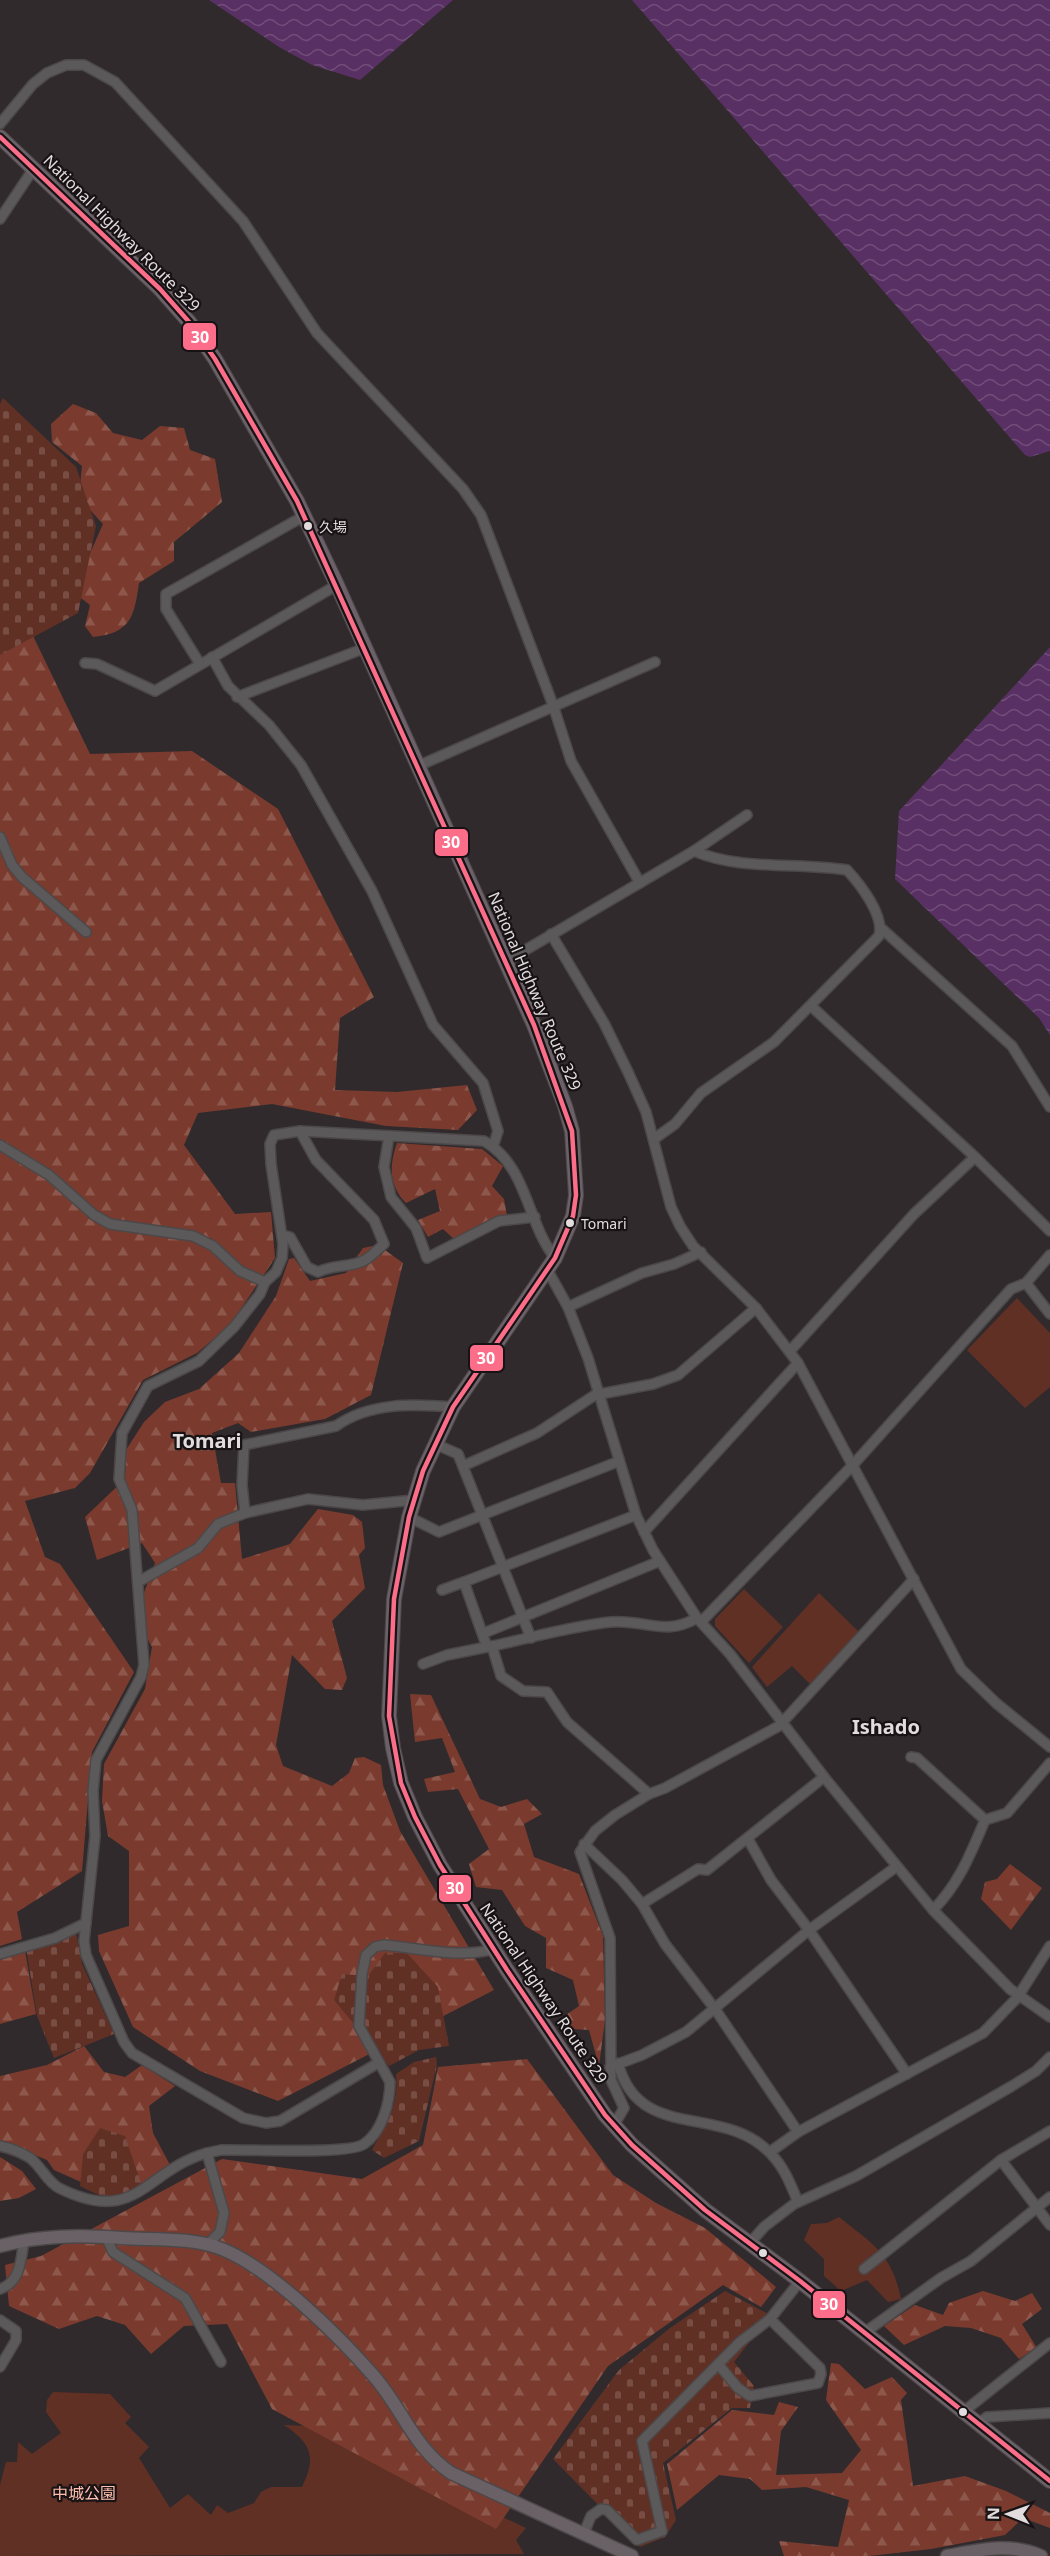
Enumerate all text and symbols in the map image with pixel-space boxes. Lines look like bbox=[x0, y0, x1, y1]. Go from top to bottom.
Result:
street label: National Highway Route 329 bbox=[39, 150, 205, 316]
line badge: 30 bbox=[182, 322, 217, 351]
text: 30 bbox=[191, 326, 209, 348]
place label: 久場 bbox=[319, 517, 347, 536]
marker: 久場 bbox=[302, 520, 314, 532]
line badge: 30 bbox=[434, 828, 469, 857]
text: 30 bbox=[442, 831, 460, 853]
street label: National Highway Route 329 bbox=[483, 888, 587, 1094]
place label: Tomari bbox=[581, 1214, 627, 1233]
marker: Tomari bbox=[564, 1217, 576, 1229]
line badge: 30 bbox=[469, 1344, 504, 1372]
text: 30 bbox=[477, 1347, 495, 1369]
district label: Tomari bbox=[172, 1427, 242, 1454]
district label: Ishado bbox=[852, 1713, 920, 1740]
line badge: 30 bbox=[438, 1874, 472, 1903]
text: 30 bbox=[446, 1877, 464, 1899]
street label: National Highway Route 329 bbox=[475, 1898, 613, 2088]
unlabelled marker bbox=[757, 2247, 769, 2259]
line badge: 30 bbox=[812, 2290, 846, 2319]
text: 30 bbox=[820, 2293, 838, 2315]
unlabelled marker bbox=[957, 2406, 969, 2418]
park label: 中城公園 bbox=[52, 2482, 116, 2504]
north arrow bbox=[978, 2484, 1038, 2544]
text: N bbox=[982, 2507, 1004, 2520]

